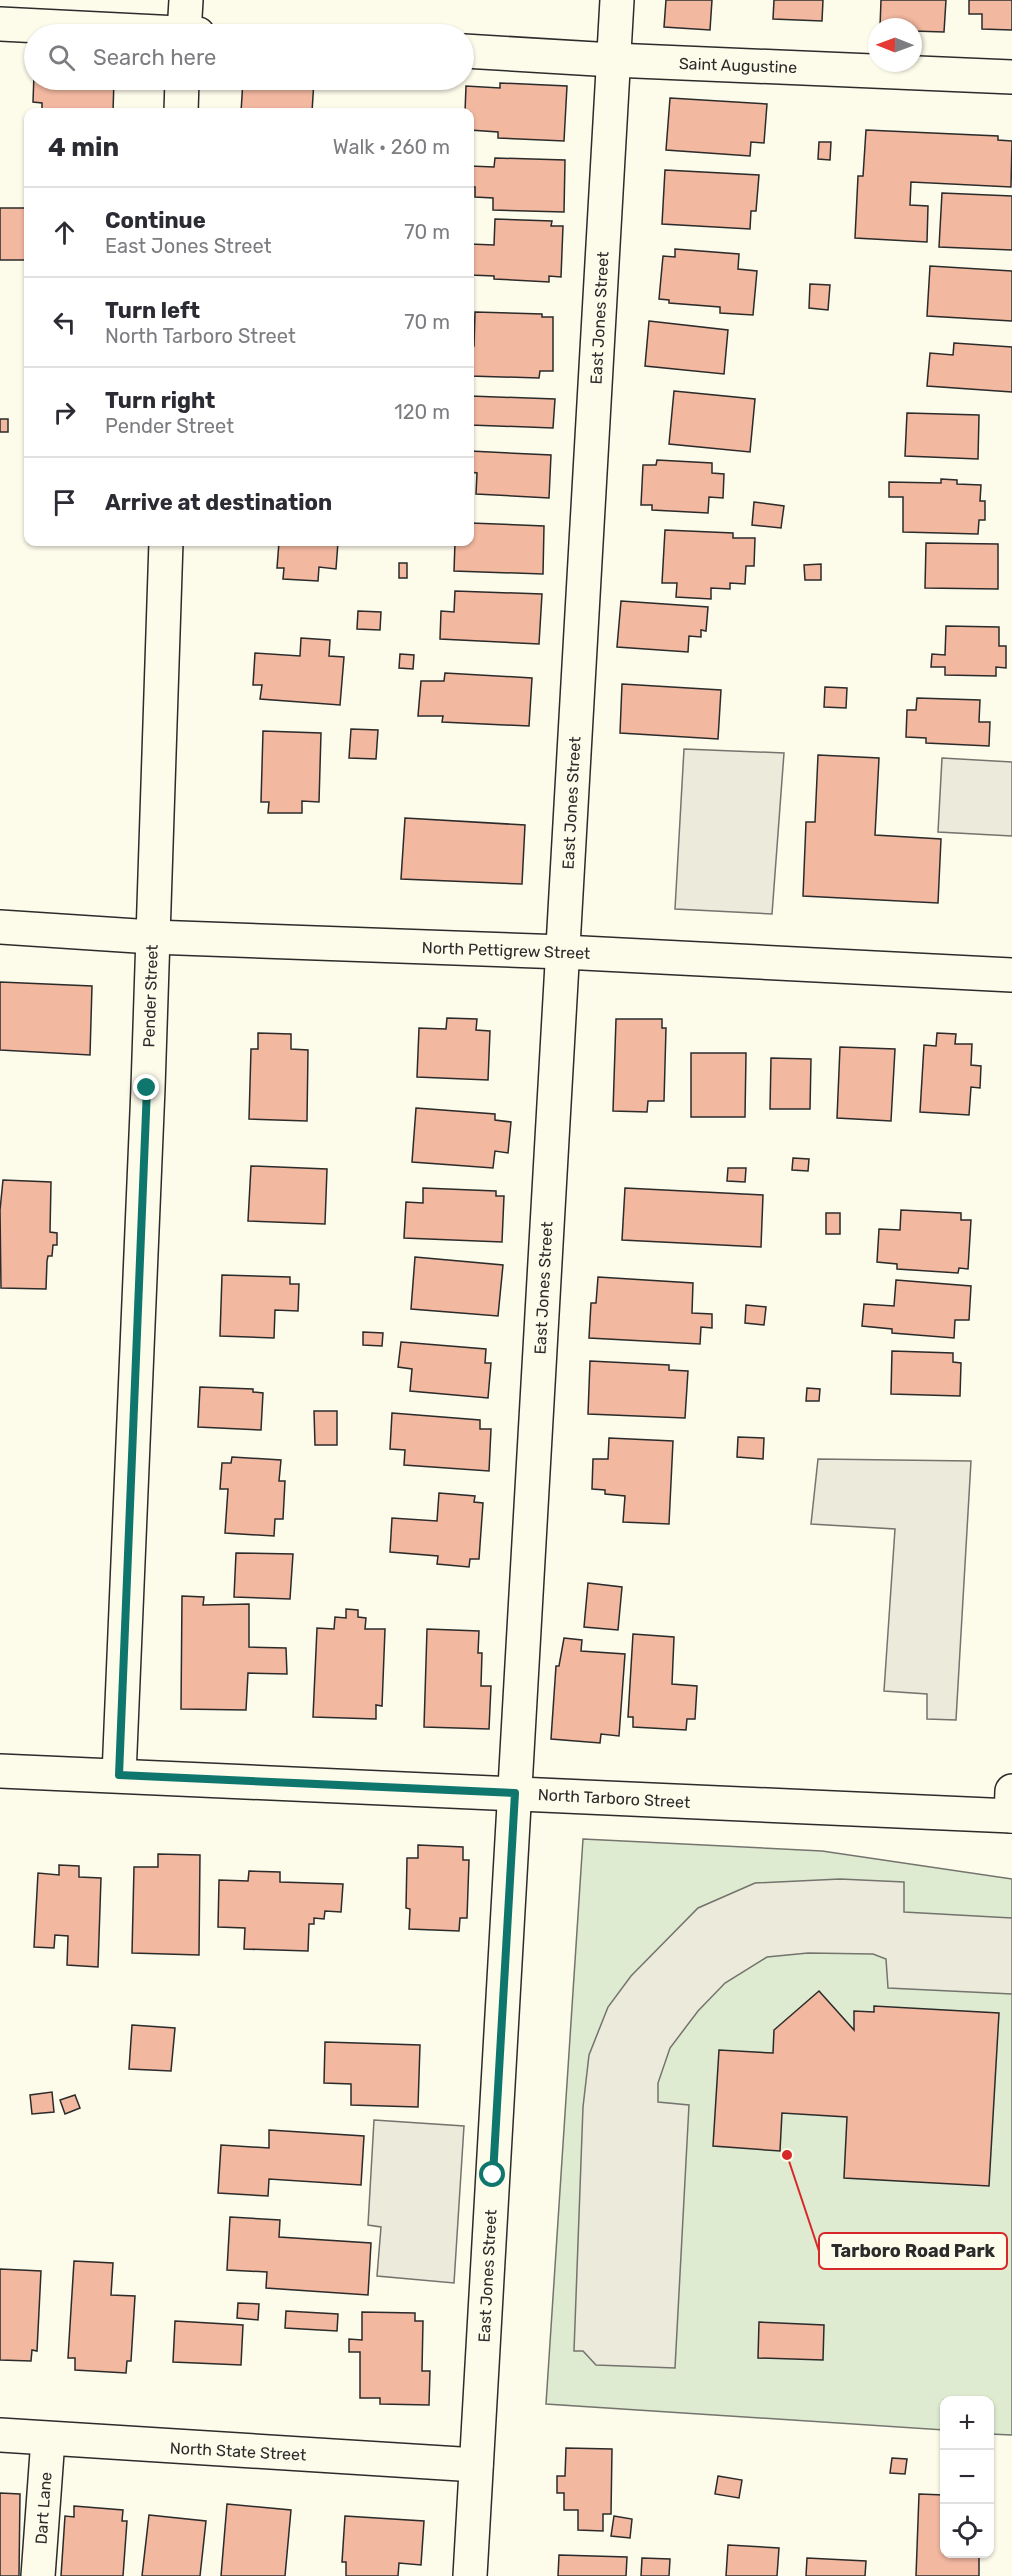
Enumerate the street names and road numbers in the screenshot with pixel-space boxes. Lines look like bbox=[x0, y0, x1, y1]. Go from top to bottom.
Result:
street label: Saint Augustine bbox=[679, 54, 797, 77]
street label: East Jones Street bbox=[587, 251, 612, 385]
street label: East Jones Street bbox=[559, 736, 584, 870]
street label: North Pettigrew Street bbox=[421, 938, 591, 963]
street label: Pender Street bbox=[139, 944, 162, 1048]
street label: East Jones Street bbox=[531, 1221, 556, 1355]
street label: North Tarboro Street bbox=[537, 1785, 691, 1812]
street label: East Jones Street bbox=[475, 2209, 500, 2343]
street label: North State Street bbox=[169, 2438, 307, 2465]
street label: Dart Lane bbox=[31, 2471, 56, 2545]

